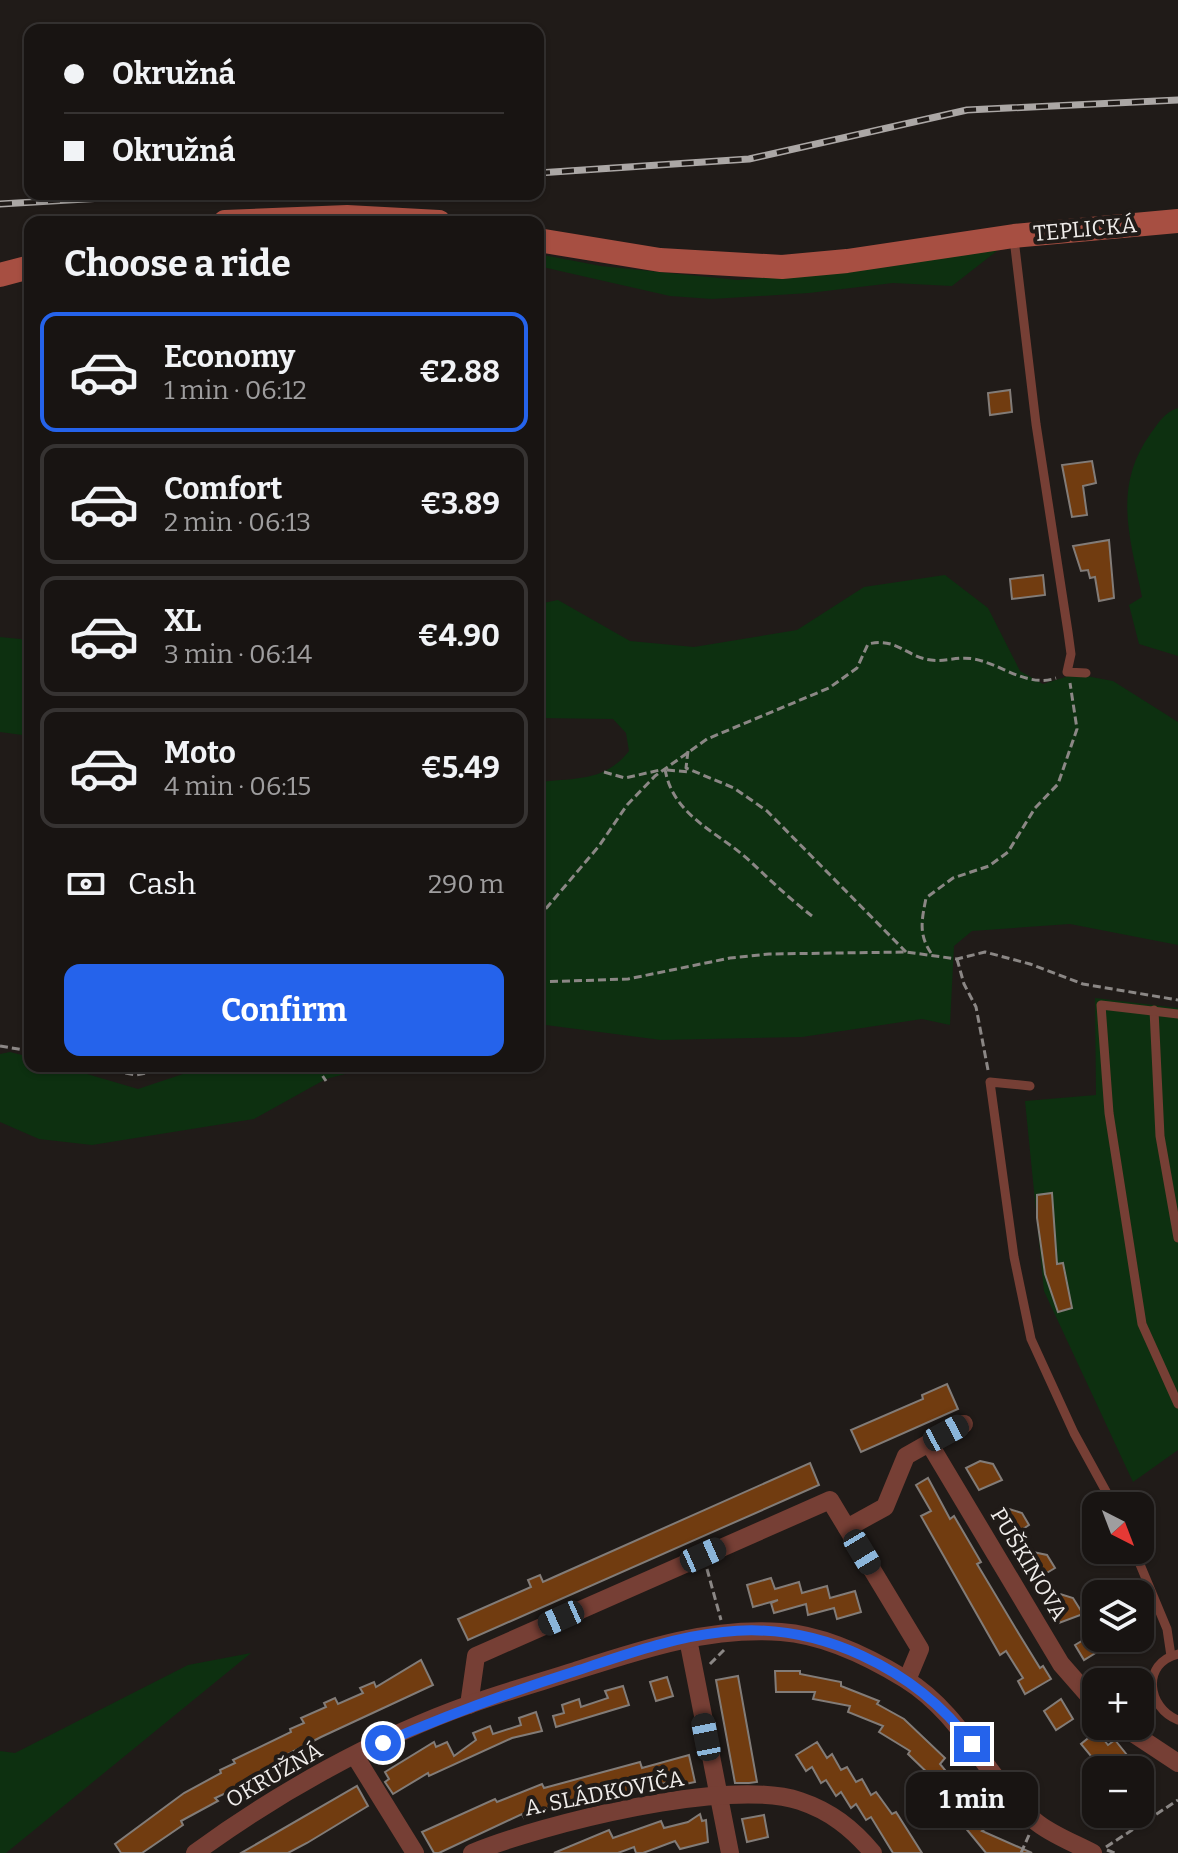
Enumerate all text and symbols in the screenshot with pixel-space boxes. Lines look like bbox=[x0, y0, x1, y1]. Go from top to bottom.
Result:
text: Okružná bbox=[112, 56, 235, 92]
text: Okružná bbox=[112, 133, 235, 169]
street label: TEPLICKÁ bbox=[1032, 211, 1138, 247]
text: Choose a ride bbox=[64, 242, 291, 286]
icon: car bbox=[68, 336, 140, 408]
text: Economy bbox=[164, 339, 295, 375]
text: €2.88 bbox=[419, 354, 500, 390]
text: 1 min · 06:12 bbox=[164, 375, 307, 406]
icon: car bbox=[68, 468, 140, 540]
text: Comfort bbox=[164, 471, 282, 507]
text: €3.89 bbox=[420, 486, 500, 522]
text: 2 min · 06:13 bbox=[164, 507, 311, 538]
icon: car bbox=[68, 600, 140, 672]
text: XL bbox=[164, 603, 201, 639]
text: €4.90 bbox=[418, 618, 500, 654]
text: 3 min · 06:14 bbox=[164, 639, 312, 670]
icon: car bbox=[68, 732, 140, 804]
text: Moto bbox=[164, 735, 236, 771]
text: €5.49 bbox=[421, 750, 500, 786]
text: 4 min · 06:15 bbox=[164, 771, 311, 802]
icon: cash bbox=[64, 862, 108, 906]
text: Cash bbox=[128, 866, 196, 902]
text: 290 m bbox=[428, 869, 504, 900]
button: Confirm bbox=[64, 964, 504, 1056]
car bbox=[919, 1411, 973, 1455]
north arrow bbox=[1082, 1492, 1154, 1564]
map controls bbox=[1082, 1492, 1154, 1828]
street label: PUŠKINOVA bbox=[985, 1503, 1073, 1625]
car bbox=[839, 1525, 885, 1579]
car bbox=[676, 1534, 730, 1576]
button: layers bbox=[1082, 1580, 1154, 1652]
car bbox=[534, 1597, 588, 1639]
button: + bbox=[1082, 1668, 1154, 1740]
car bbox=[690, 1711, 722, 1763]
route start bbox=[365, 1725, 401, 1761]
route end bbox=[954, 1726, 990, 1762]
street label: OKRUŽNÁ bbox=[221, 1736, 327, 1813]
button: − bbox=[1082, 1756, 1154, 1828]
street label: A. SLÁDKOVIČA bbox=[522, 1764, 686, 1822]
callout: 1 min bbox=[906, 1772, 1038, 1828]
text: 1 min bbox=[939, 1784, 1005, 1815]

